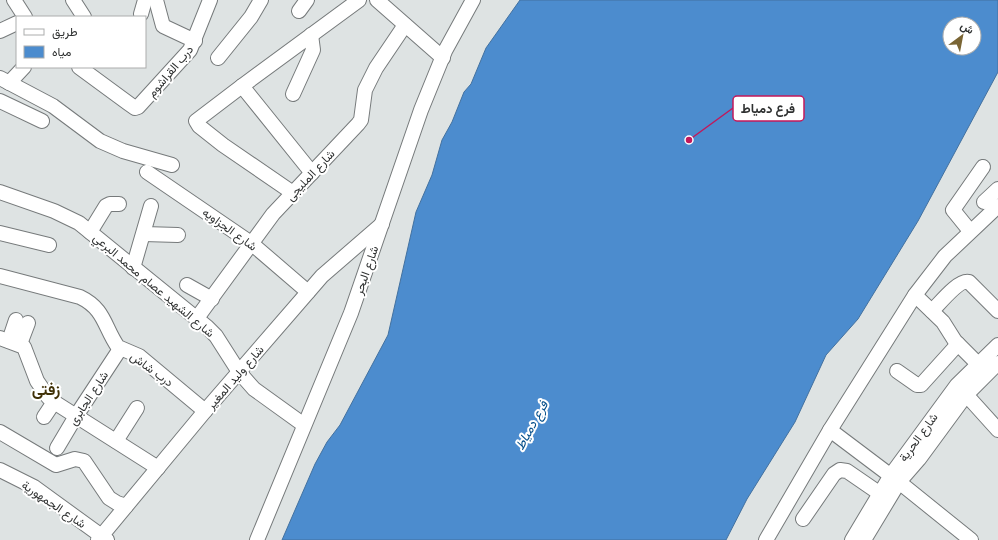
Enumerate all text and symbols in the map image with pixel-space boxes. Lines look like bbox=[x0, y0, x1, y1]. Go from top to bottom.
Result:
legend bbox=[16, 16, 146, 68]
north arrow bbox=[942, 16, 982, 56]
text: ش bbox=[958, 18, 977, 37]
text: طريق bbox=[52, 24, 78, 40]
street label: درب القراشوم bbox=[144, 42, 197, 101]
text: مياه bbox=[52, 44, 71, 59]
callout: فرع دمياط bbox=[733, 96, 804, 121]
text: فرع دمياط bbox=[741, 100, 795, 117]
street label: شارع المليجى bbox=[282, 146, 339, 205]
street label: شارع الجزاويه bbox=[199, 204, 260, 255]
street label: شارع الشهيد عصام محمد البرعي bbox=[88, 230, 218, 342]
street label: شارع البحر bbox=[350, 244, 383, 298]
street label: شارع وليد المغير bbox=[203, 342, 268, 414]
street label: درب شاش bbox=[127, 348, 177, 391]
street label: شارع الجابرى bbox=[65, 368, 113, 429]
district label: زفتى bbox=[32, 379, 60, 400]
water label: فرع دمياط bbox=[511, 397, 553, 453]
street label: شارع الحرية bbox=[895, 410, 942, 465]
street label: شارع الجمهورية bbox=[18, 477, 89, 533]

